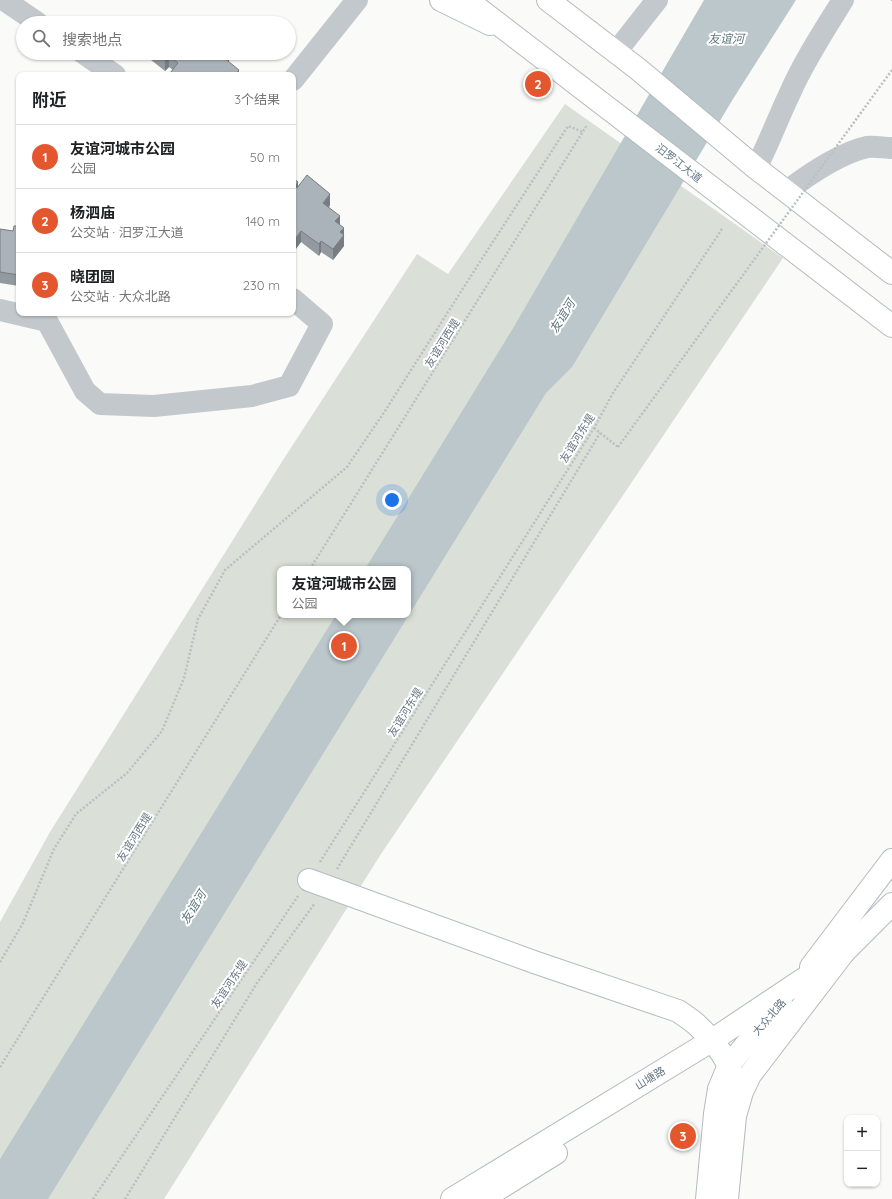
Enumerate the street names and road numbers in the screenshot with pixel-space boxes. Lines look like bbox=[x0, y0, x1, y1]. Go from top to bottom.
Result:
street label: 汨罗江大道 bbox=[653, 141, 705, 185]
street label: 友谊河西堤 bbox=[421, 316, 463, 370]
street label: 友谊河东堤 bbox=[556, 411, 598, 465]
street label: 友谊河东堤 bbox=[384, 685, 426, 739]
street label: 友谊河西堤 bbox=[113, 810, 155, 864]
street label: 友谊河东堤 bbox=[208, 957, 250, 1011]
street label: 大众北路 bbox=[749, 996, 789, 1038]
street label: 山塘路 bbox=[632, 1064, 668, 1092]

